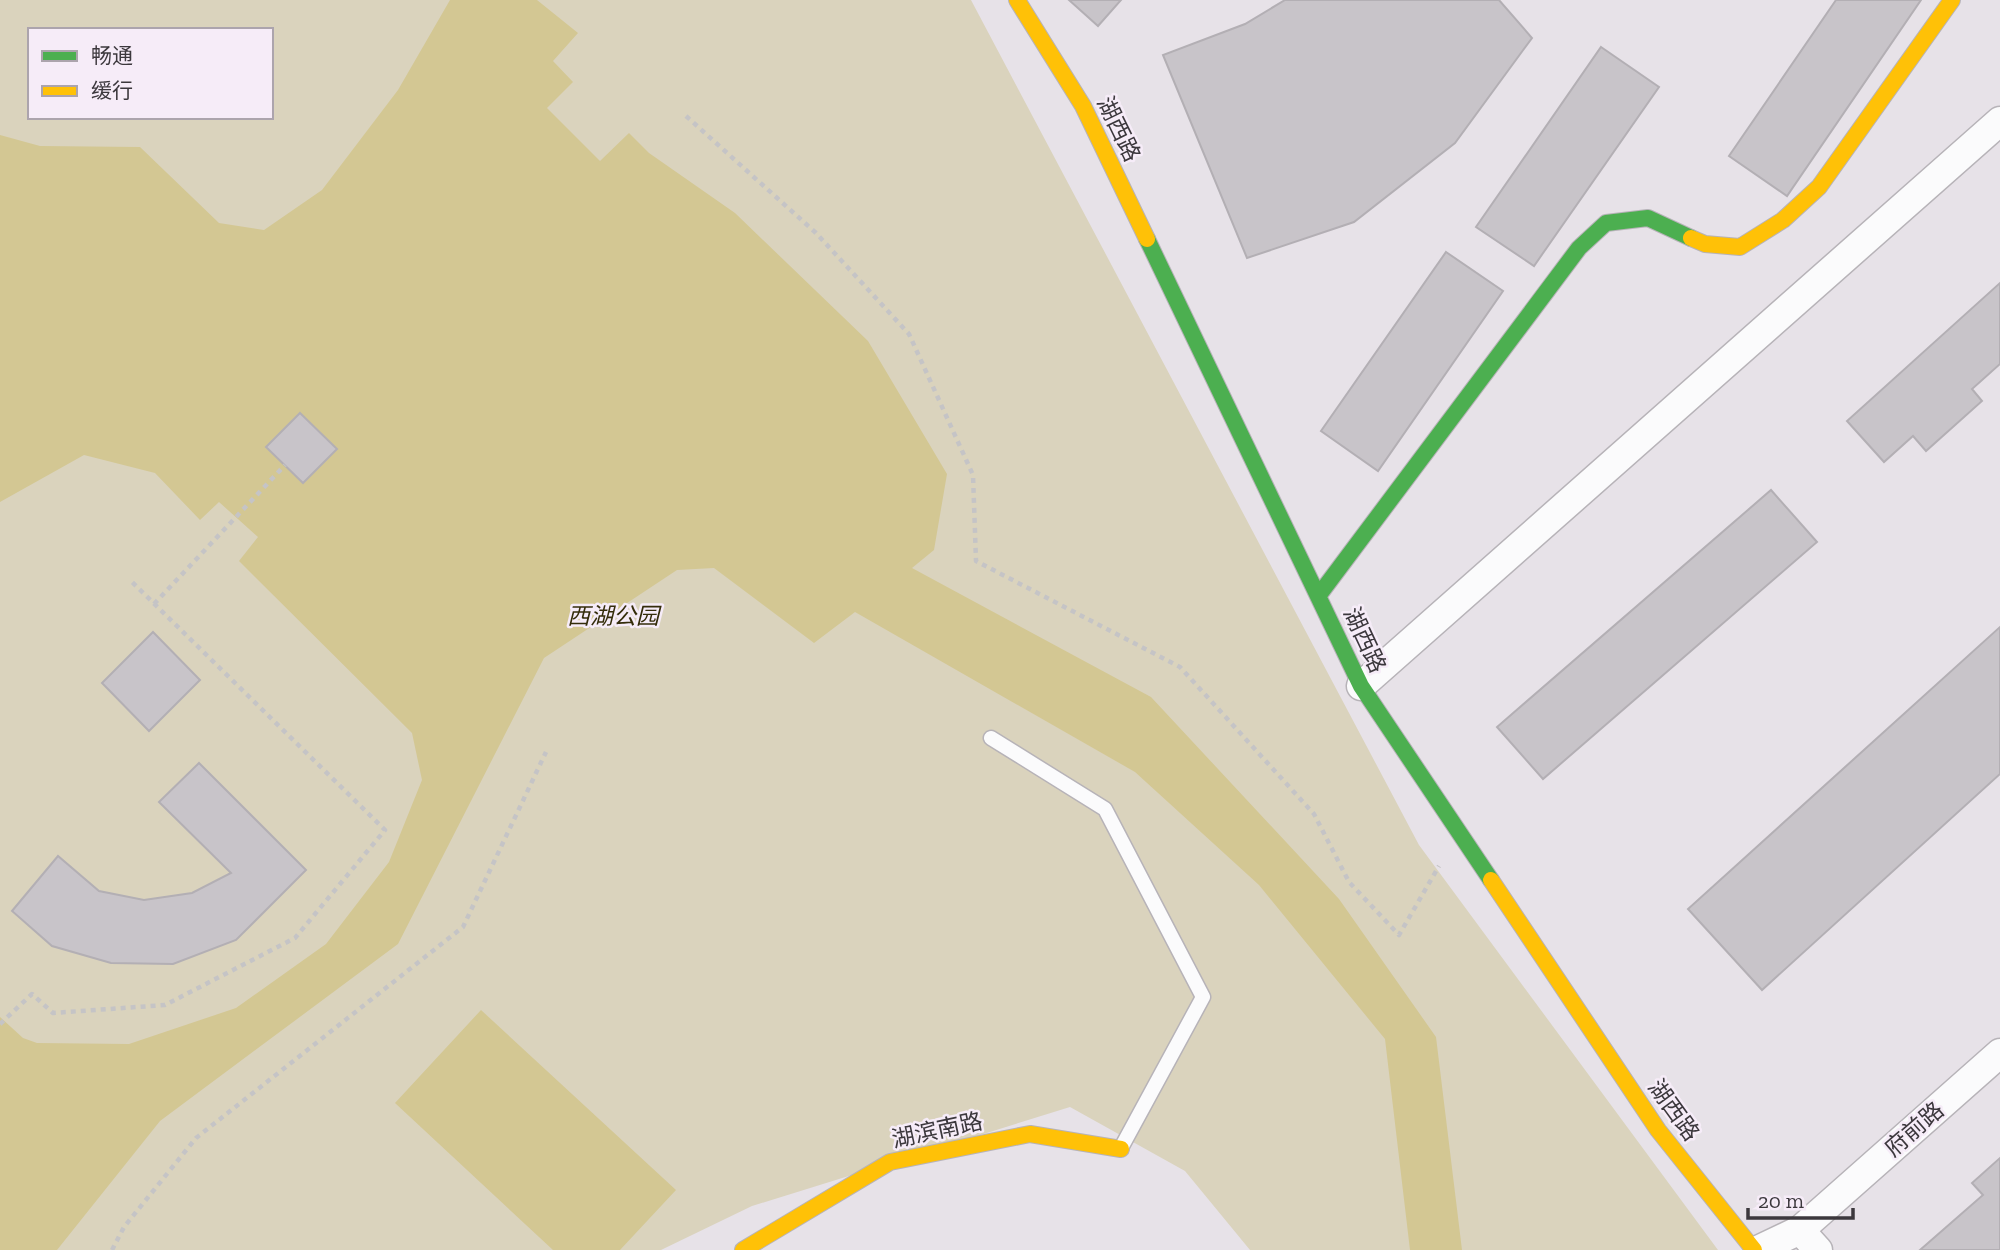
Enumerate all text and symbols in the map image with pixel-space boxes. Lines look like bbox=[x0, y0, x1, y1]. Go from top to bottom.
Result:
legend bbox=[28, 28, 273, 119]
text: 畅通 bbox=[91, 43, 133, 68]
text: 缓行 bbox=[91, 78, 133, 103]
street label: 湖西路 bbox=[1091, 92, 1147, 166]
park label: 西湖公园 bbox=[567, 602, 662, 630]
street label: 湖西路 bbox=[1338, 603, 1392, 677]
street label: 湖西路 bbox=[1642, 1074, 1706, 1146]
street label: 府前路 bbox=[1879, 1096, 1949, 1162]
street label: 湖滨南路 bbox=[889, 1107, 985, 1153]
scale bar bbox=[1748, 1176, 1853, 1220]
text: 20 m bbox=[1758, 1188, 1804, 1213]

